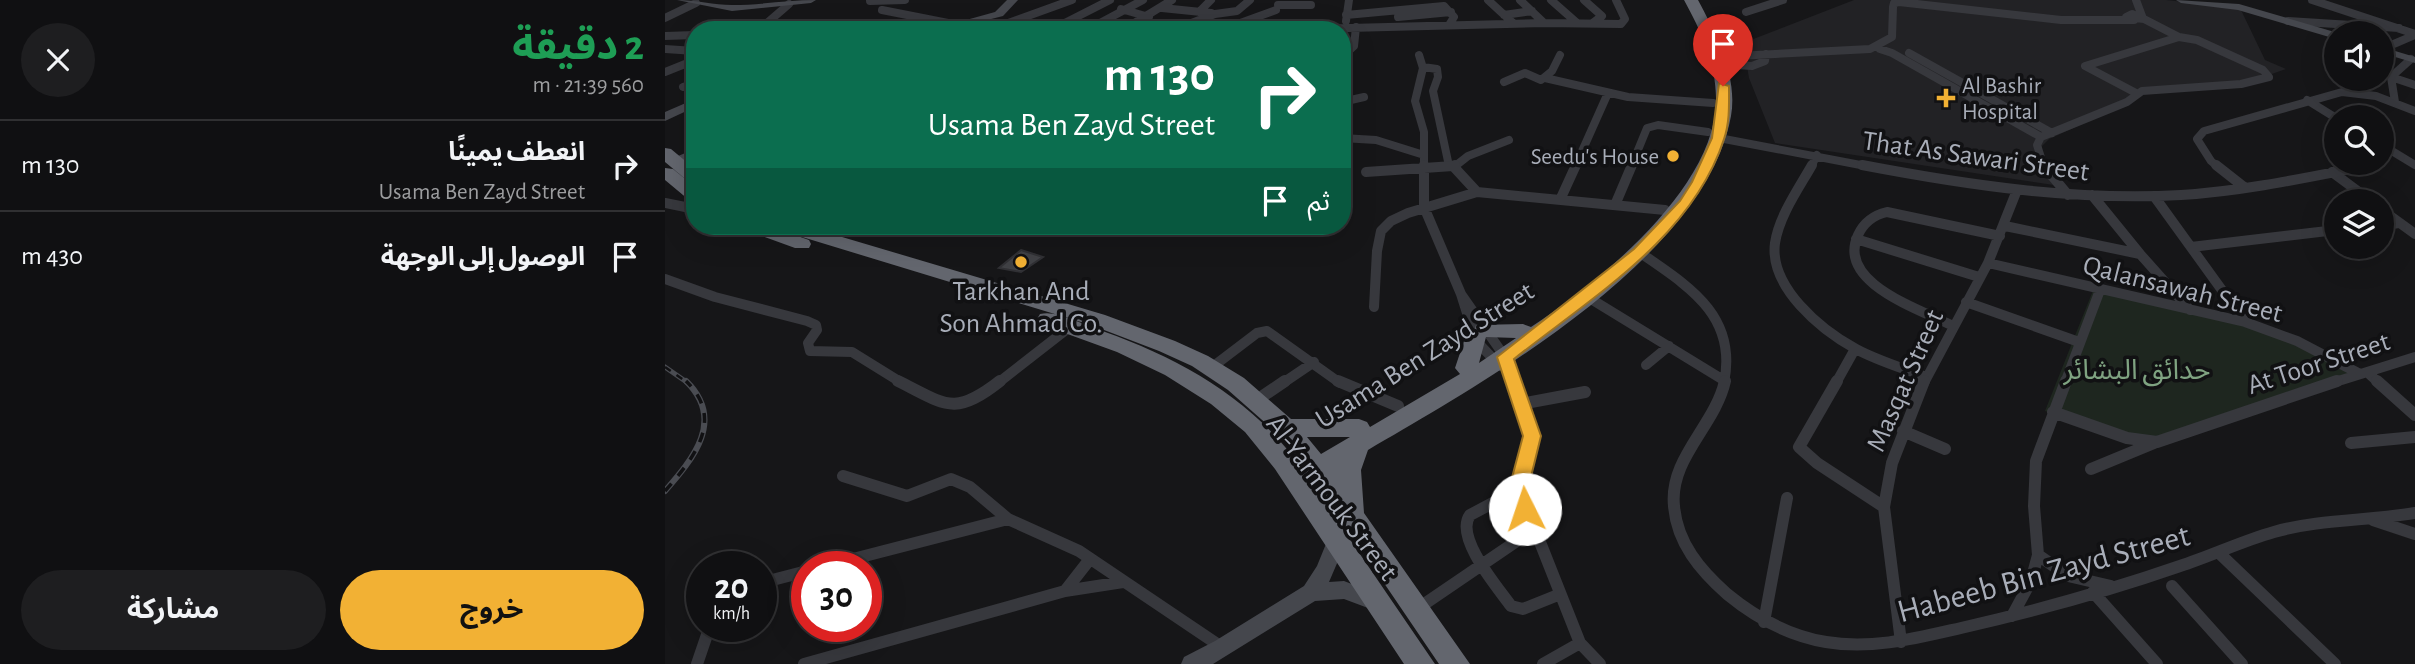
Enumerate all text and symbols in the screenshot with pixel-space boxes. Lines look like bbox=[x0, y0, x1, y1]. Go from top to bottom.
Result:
pin bbox=[1693, 14, 1753, 86]
map controls bbox=[2324, 21, 2394, 259]
button: sound bbox=[2324, 21, 2394, 91]
button: close bbox=[21, 23, 95, 97]
text: 2 دقيقة bbox=[512, 25, 644, 67]
icon: arrive bbox=[1704, 25, 1742, 63]
icon: right bbox=[1239, 49, 1330, 140]
text: 130 m bbox=[1104, 51, 1215, 100]
text: 560 m · 21:39 bbox=[532, 74, 644, 97]
place label: Al Bashir Hospital bbox=[1962, 75, 2042, 124]
marker: Al Bashir Hospital bbox=[1936, 88, 1956, 108]
button: search bbox=[2324, 105, 2394, 175]
text: Usama Ben Zayd Street bbox=[928, 109, 1215, 141]
street label: That As Sawari Street bbox=[1861, 127, 2091, 187]
text: انعطف يمينًا bbox=[448, 139, 585, 165]
place label: Seedu's House bbox=[1531, 146, 1659, 169]
icon: right bbox=[606, 147, 644, 185]
marker: Seedu's House bbox=[1665, 148, 1681, 164]
text: 130 m bbox=[21, 152, 80, 178]
text: Usama Ben Zayd Street bbox=[379, 181, 585, 204]
icon: arrive bbox=[1256, 182, 1294, 220]
text: ثم bbox=[1308, 189, 1330, 215]
button: layers bbox=[2324, 189, 2394, 259]
icon: arrive bbox=[606, 238, 644, 276]
text: 430 m bbox=[21, 243, 83, 269]
text: الوصول إلى الوجهة bbox=[381, 244, 585, 270]
street label: Qalansawah Street bbox=[2080, 252, 2285, 328]
marker: Tarkhan And Son Ahmad Co. bbox=[1013, 254, 1029, 270]
street label: Usama Ben Zayd Street bbox=[1311, 277, 1539, 434]
place label: Tarkhan And Son Ahmad Co. bbox=[940, 278, 1102, 338]
street label: Masqat Street bbox=[1862, 306, 1950, 456]
street label: At Toor Street bbox=[2244, 328, 2393, 400]
park label: حدائق البشائر bbox=[2063, 357, 2210, 387]
street label: Al-Yarmouk Street bbox=[1261, 411, 1402, 586]
position arrow bbox=[1488, 472, 1562, 546]
street label: Habeeb Bin Zayd Street bbox=[1894, 519, 2194, 629]
speed limit sign: 30 bbox=[791, 551, 882, 642]
button: مشاركة bbox=[21, 570, 326, 650]
button: خروج bbox=[340, 570, 644, 650]
text: 20 bbox=[714, 570, 749, 605]
text: km/h bbox=[713, 605, 750, 623]

